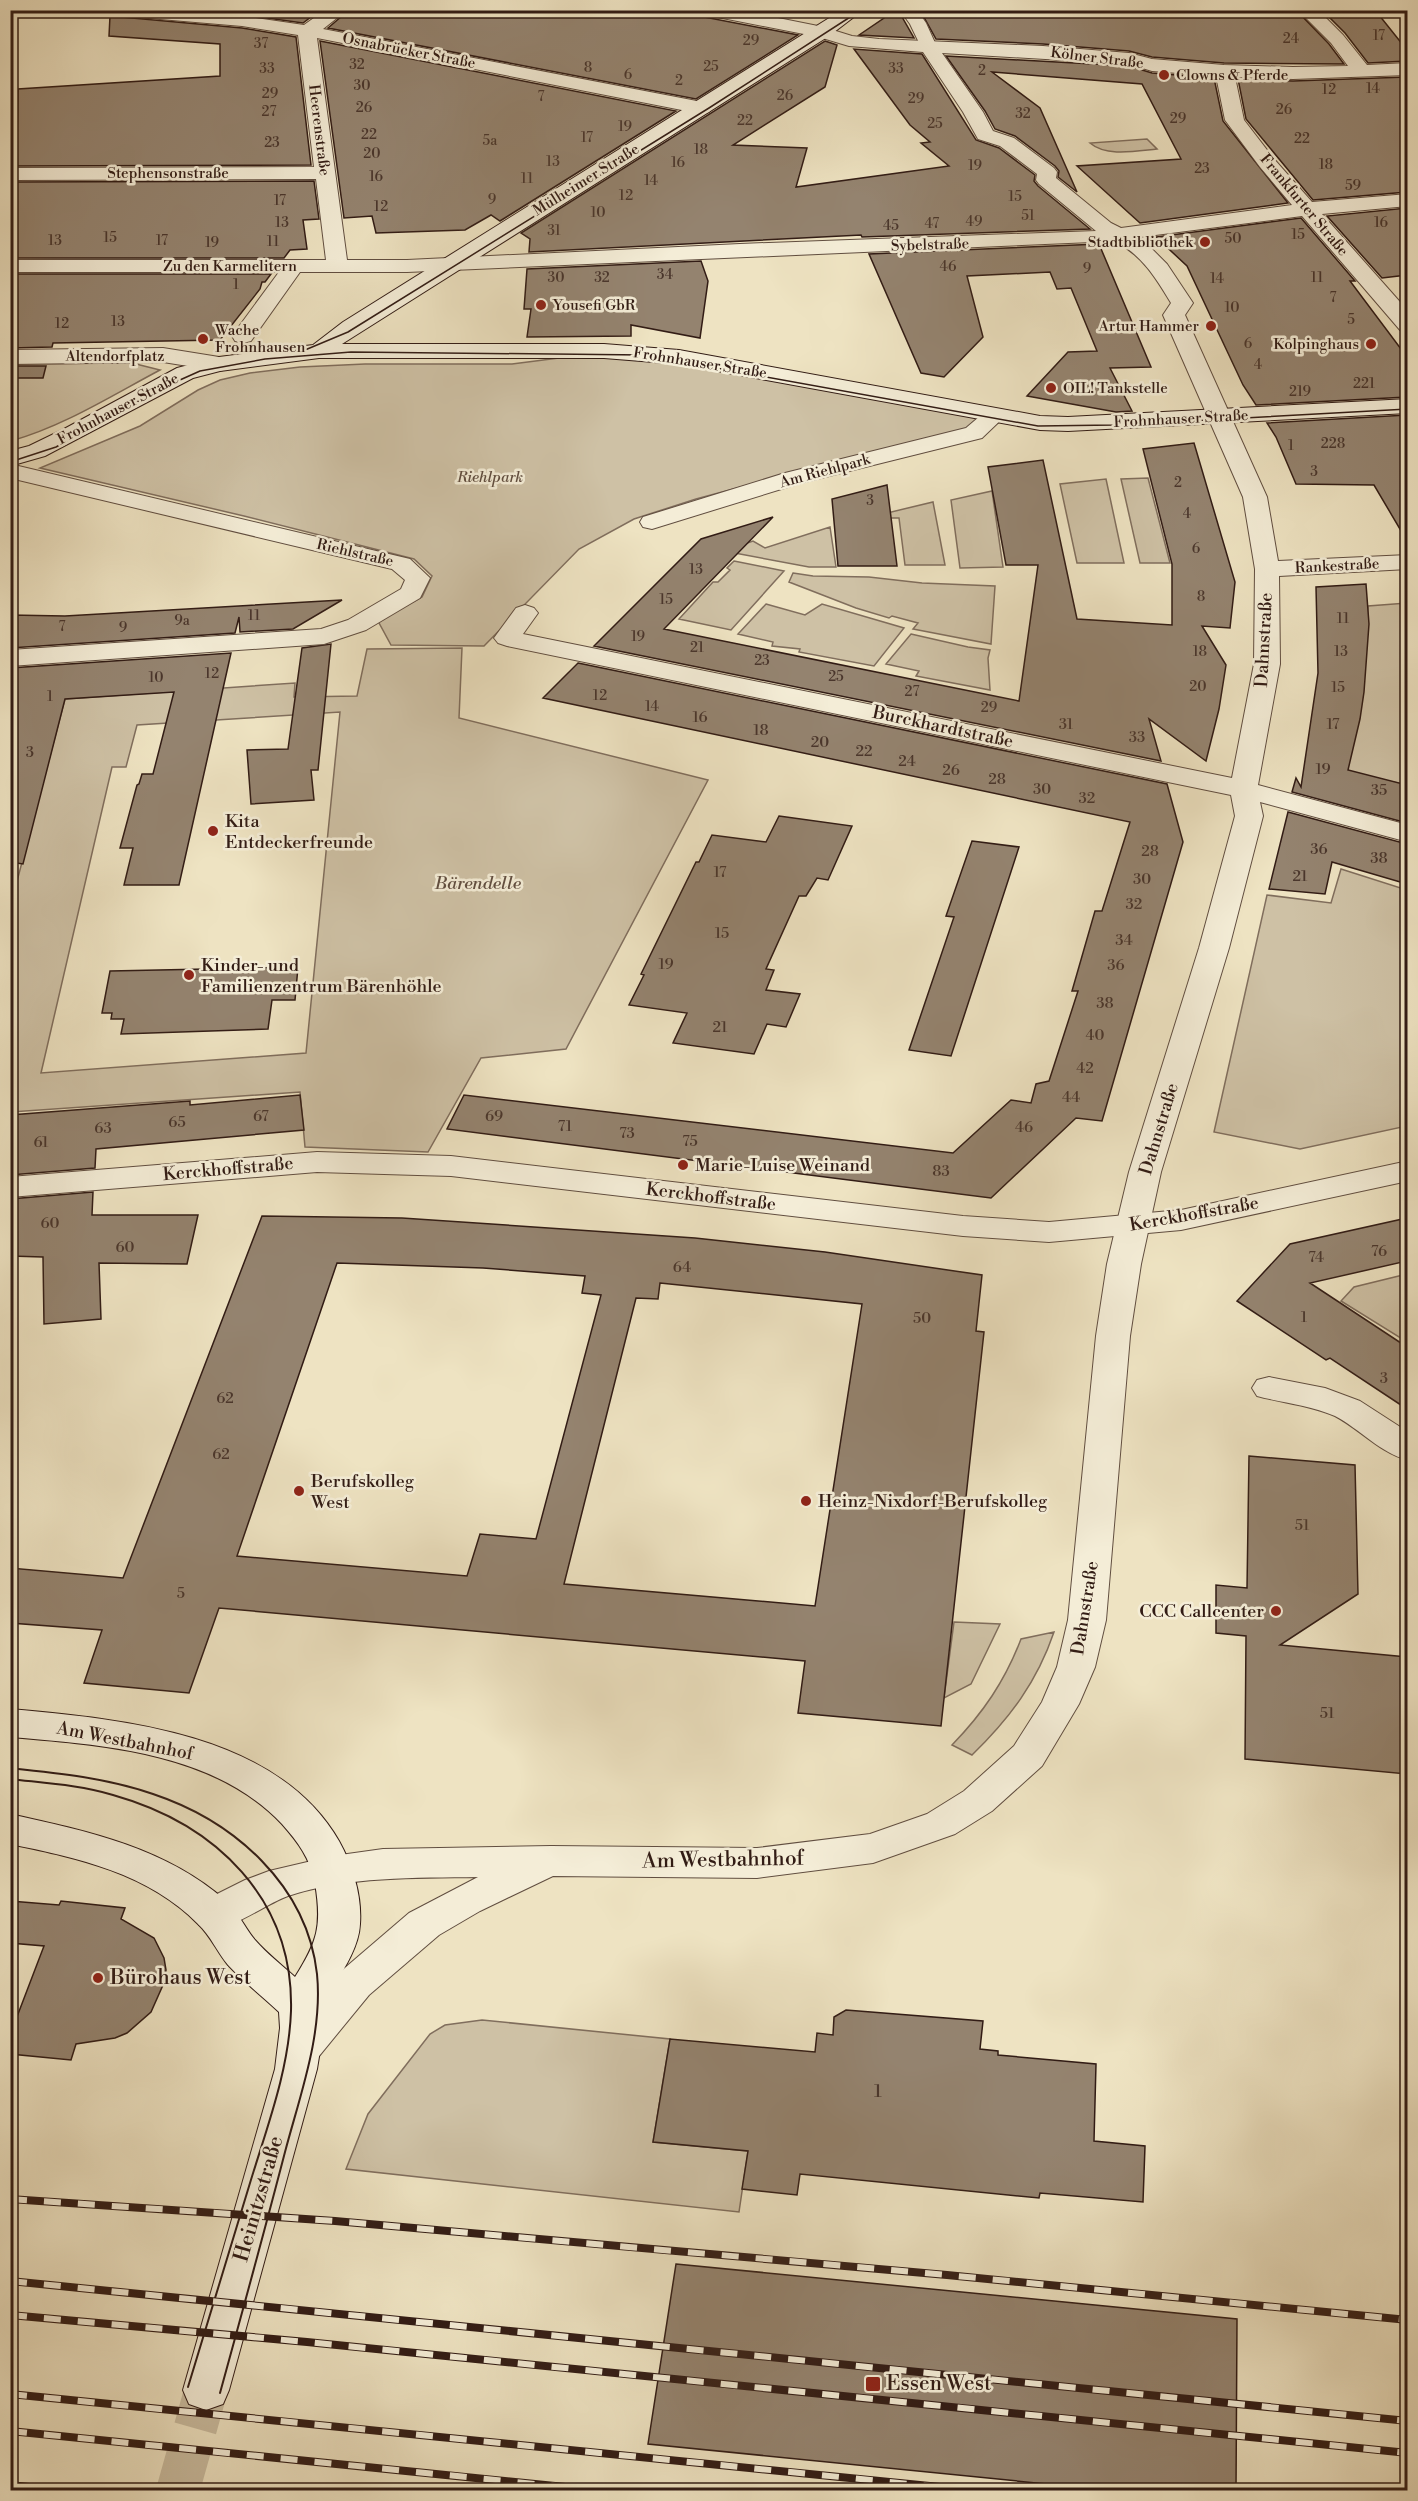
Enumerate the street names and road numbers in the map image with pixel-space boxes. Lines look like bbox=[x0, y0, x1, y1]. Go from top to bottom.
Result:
street label: Osnabrücker Straße bbox=[341, 29, 477, 73]
street label: Kölner Straße bbox=[1049, 43, 1145, 73]
street label: Heerenstraße bbox=[304, 83, 334, 177]
street label: Mülheimer Straße bbox=[529, 140, 643, 220]
street label: Frankfurter Straße bbox=[1256, 150, 1352, 260]
street label: Stephensonstraße bbox=[107, 164, 229, 183]
street label: Sybelstraße bbox=[891, 234, 969, 256]
street label: Zu den Karmelitern bbox=[163, 257, 297, 276]
street label: Frohnhauser Straße bbox=[632, 343, 768, 383]
street label: Altendorfplatz bbox=[65, 347, 164, 366]
street label: Frohnhauser Straße bbox=[54, 369, 182, 449]
street label: Frohnhauser Straße bbox=[1113, 406, 1249, 432]
street label: Am Riehlpark bbox=[777, 449, 874, 492]
street label: Riehlstraße bbox=[315, 535, 395, 571]
street label: Rankestraße bbox=[1294, 554, 1380, 578]
street label: Dahnstraße bbox=[1250, 592, 1278, 688]
street label: Burckhardtstraße bbox=[869, 701, 1016, 753]
street label: Dahnstraße bbox=[1134, 1080, 1184, 1178]
street label: Kerckhoffstraße bbox=[162, 1152, 294, 1186]
street label: Kerckhoffstraße bbox=[645, 1178, 777, 1216]
street label: Kerckhoffstraße bbox=[1128, 1191, 1260, 1237]
street label: Dahnstraße bbox=[1066, 1559, 1104, 1657]
street label: Am Westbahnhof bbox=[54, 1716, 197, 1766]
street label: Am Westbahnhof bbox=[641, 1846, 805, 1874]
street label: Heinitzstraße bbox=[229, 2133, 289, 2265]

